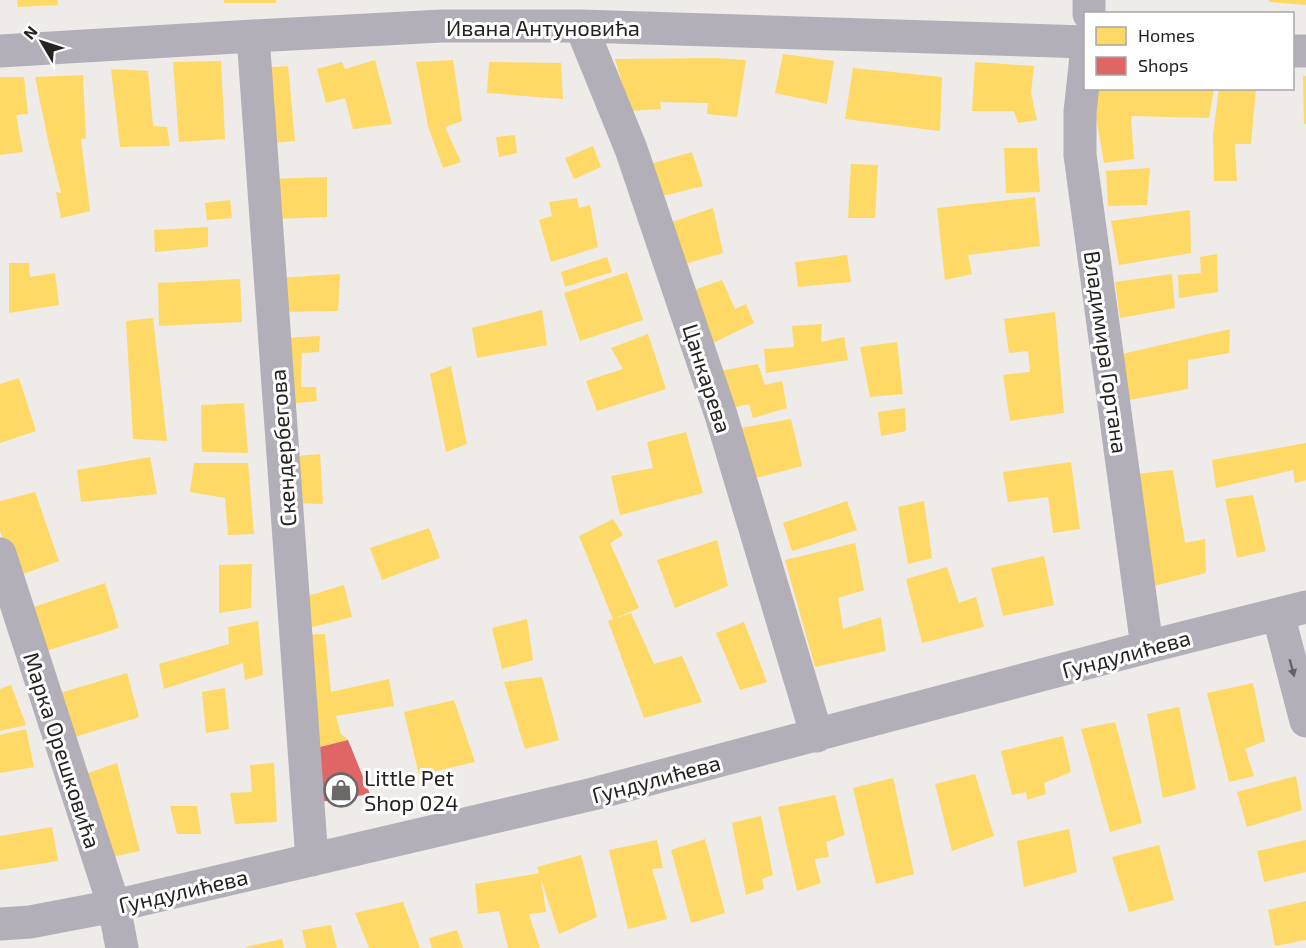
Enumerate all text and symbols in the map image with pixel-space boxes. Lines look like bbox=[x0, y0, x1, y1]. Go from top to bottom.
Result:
north arrow bbox=[12, 12, 72, 72]
legend bbox=[1084, 12, 1294, 90]
street label: Ивана Антуновића bbox=[446, 14, 640, 41]
text: N bbox=[19, 22, 41, 43]
text: Homes bbox=[1138, 24, 1195, 46]
text: Shops bbox=[1138, 54, 1188, 76]
street label: Владимира Гортана bbox=[1080, 249, 1134, 455]
street label: Цанкарева bbox=[678, 320, 738, 436]
street label: Скендербегова bbox=[264, 368, 300, 528]
street label: Гундулићева bbox=[1059, 623, 1193, 684]
street label: Марка Орешковића bbox=[19, 649, 107, 851]
one-way arrow bbox=[1288, 659, 1297, 677]
street label: Гундулићева bbox=[589, 748, 723, 809]
place label: Little Pet Shop 024 bbox=[364, 764, 458, 815]
shop icon: Little Pet Shop 024 bbox=[323, 772, 359, 808]
street label: Гундулићева bbox=[116, 862, 250, 918]

